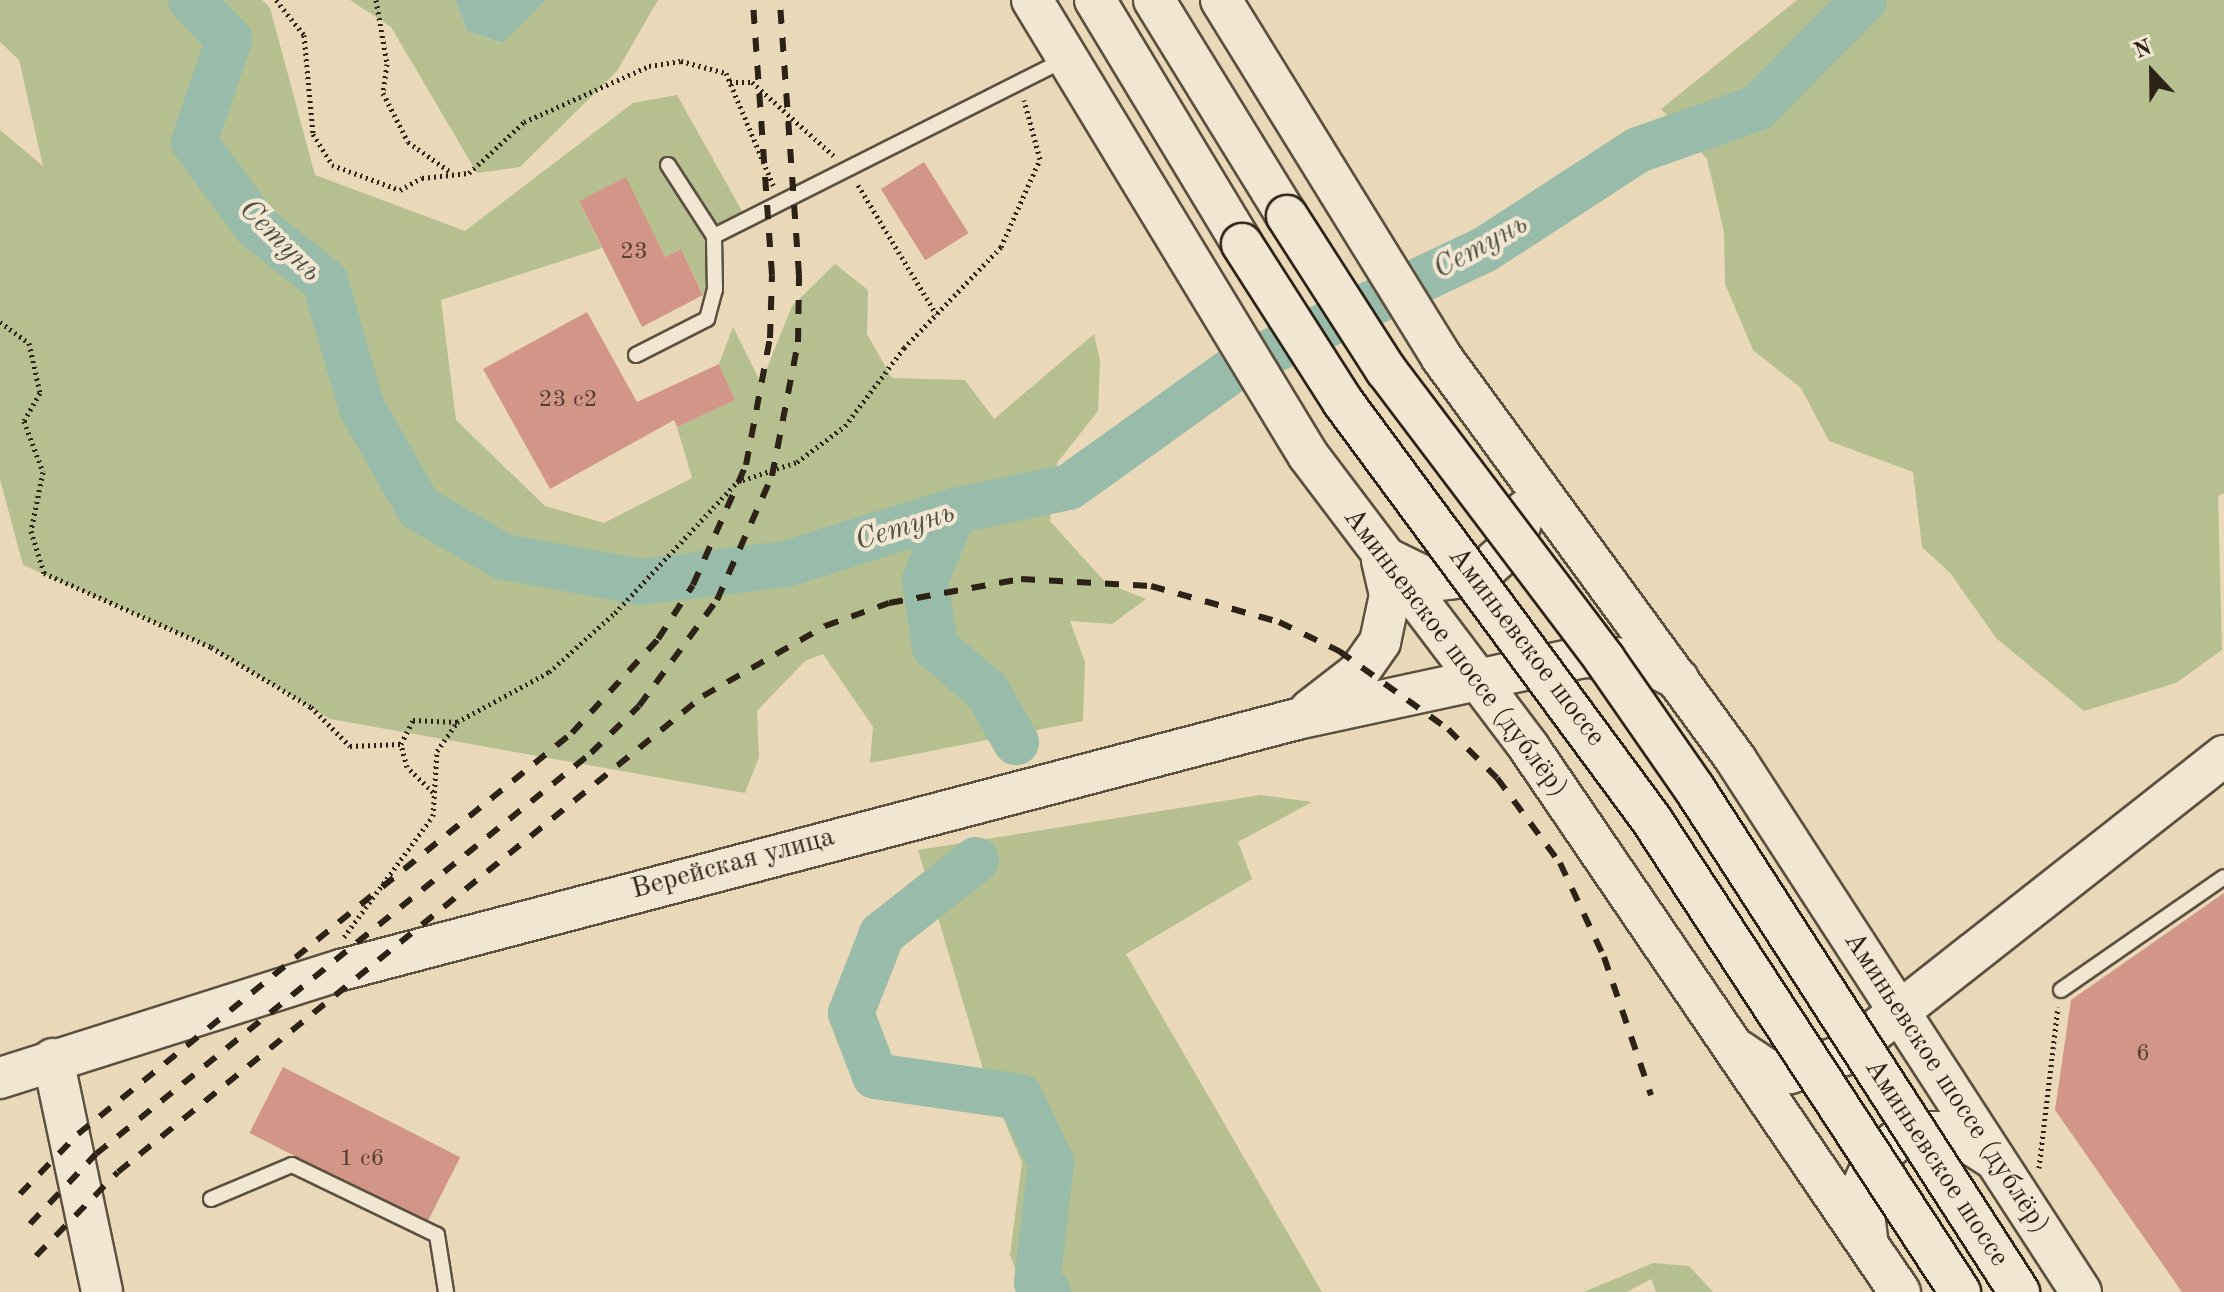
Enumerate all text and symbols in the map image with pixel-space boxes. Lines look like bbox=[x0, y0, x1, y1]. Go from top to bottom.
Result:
north arrow bbox=[2112, 32, 2192, 112]
text: N bbox=[2131, 36, 2155, 63]
water label: Сетунь bbox=[231, 192, 329, 290]
water label: Сетунь bbox=[1427, 206, 1535, 288]
house number: 23 bbox=[620, 239, 648, 267]
house number: 23 с2 bbox=[539, 387, 597, 415]
water label: Сетунь bbox=[851, 495, 959, 559]
street label: Аминьевское шоссе (дублёр) bbox=[1335, 502, 1575, 804]
street label: Аминьевское шоссе bbox=[1440, 541, 1612, 753]
street label: Верейская улица bbox=[628, 821, 838, 907]
street label: Аминьевское шоссе (дублёр) bbox=[1836, 926, 2056, 1240]
house number: 6 bbox=[2136, 1041, 2150, 1069]
street label: Аминьевское шоссе bbox=[1856, 1053, 2016, 1273]
house number: 1 с6 bbox=[339, 1146, 385, 1174]

